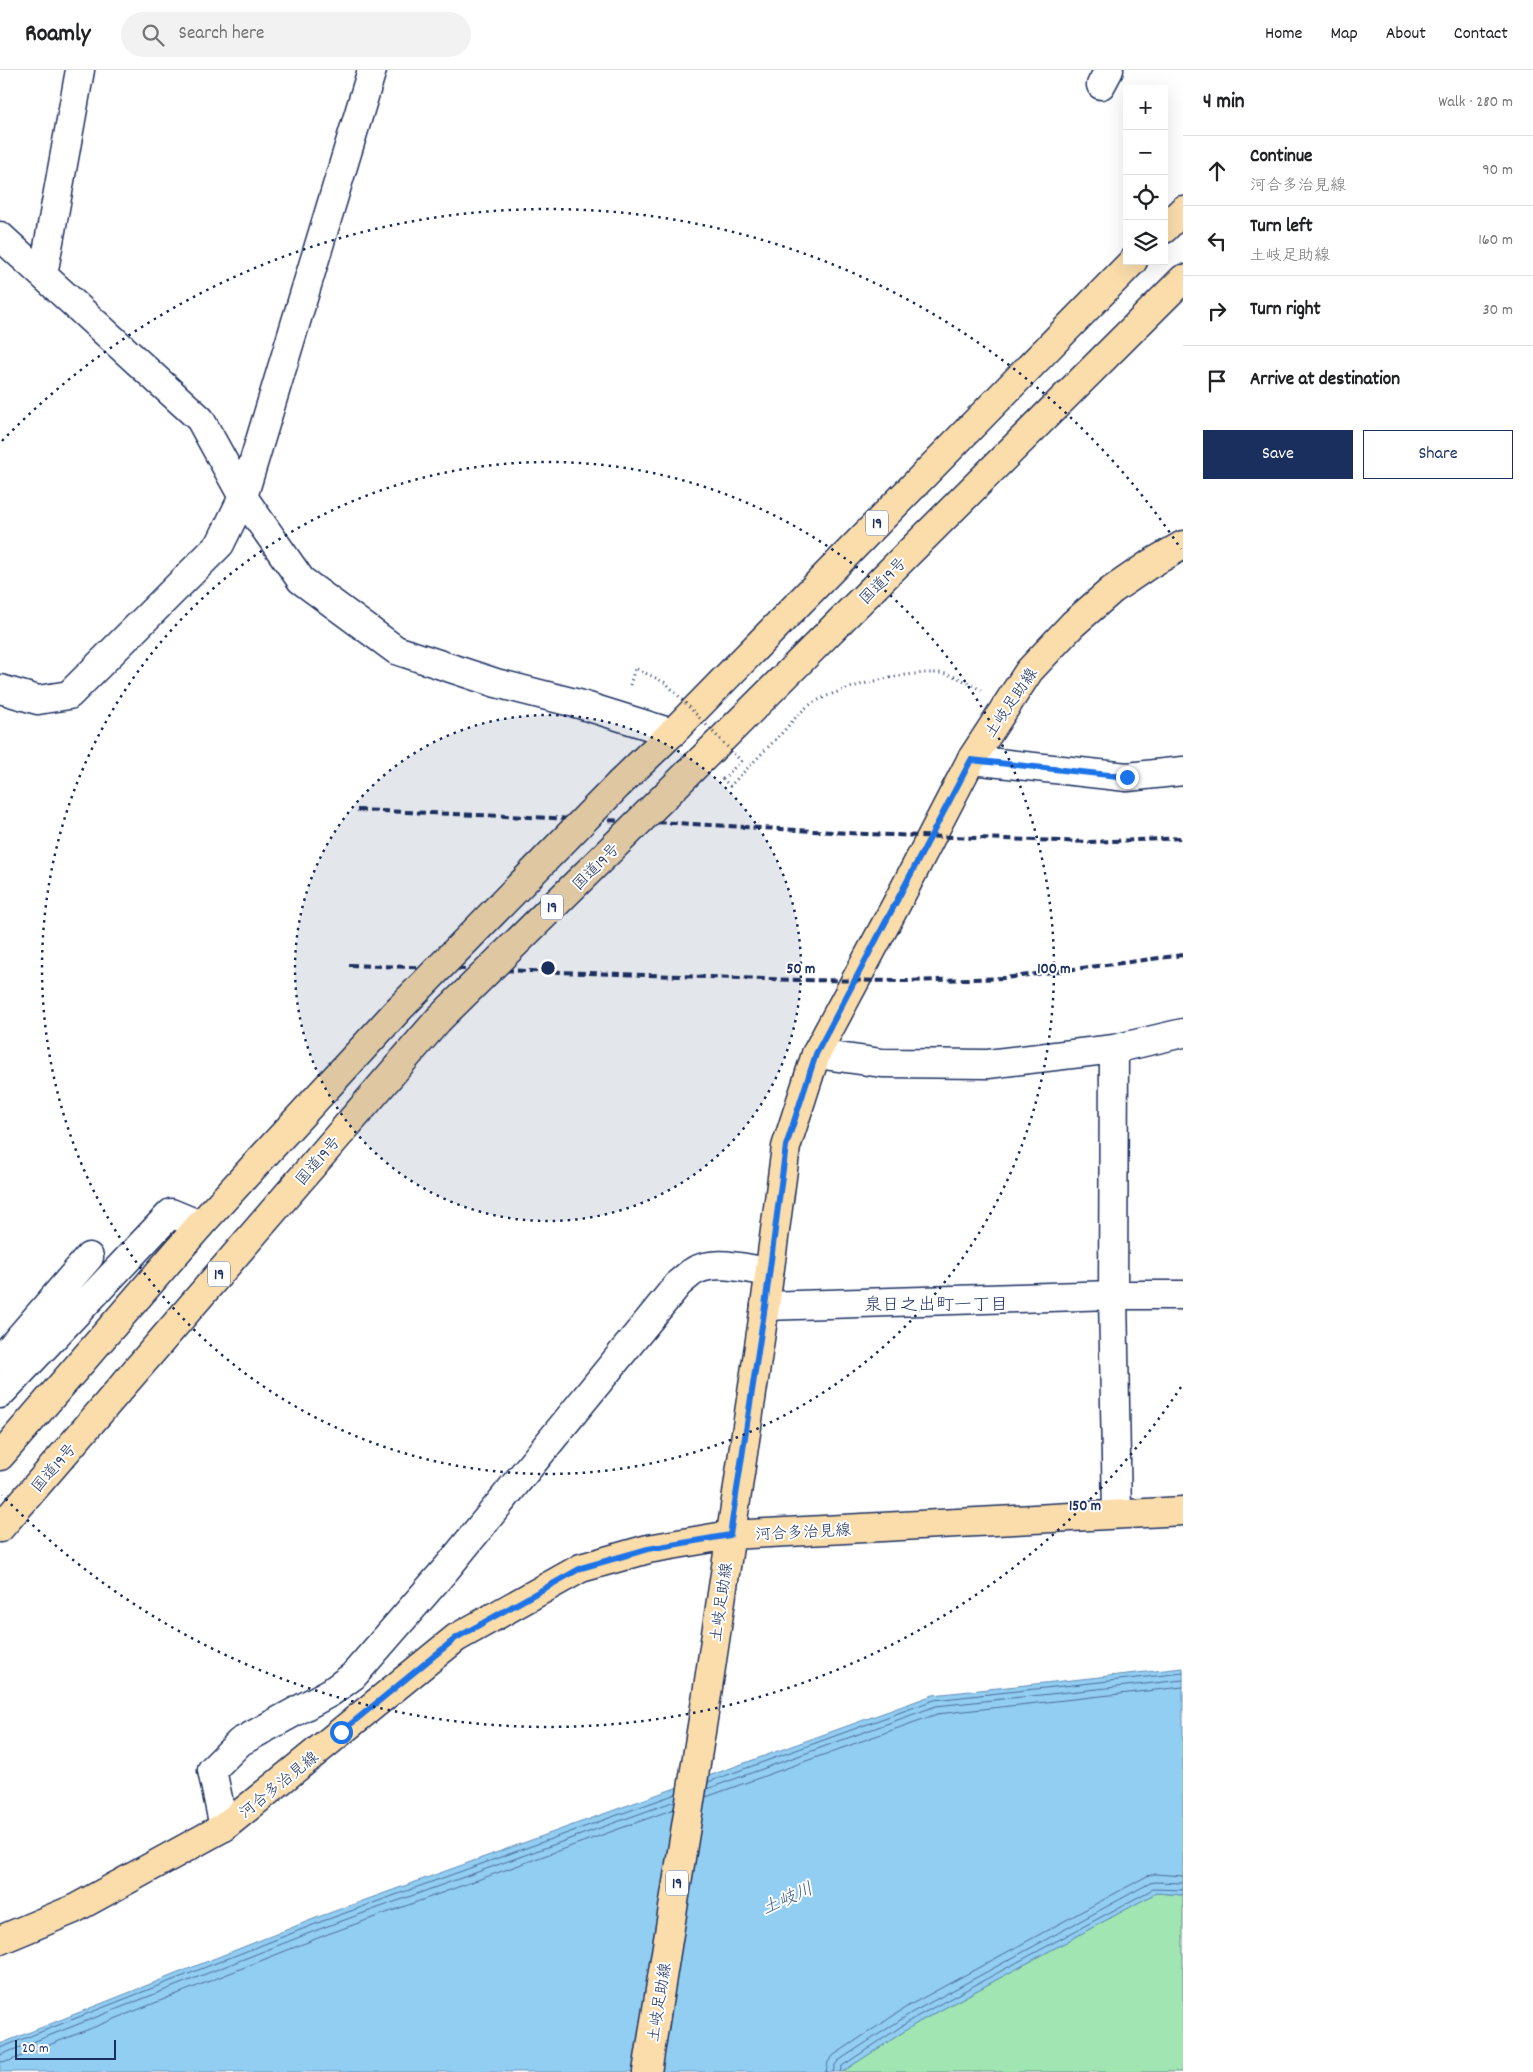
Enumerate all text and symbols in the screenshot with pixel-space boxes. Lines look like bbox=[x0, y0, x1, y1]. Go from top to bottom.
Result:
search box bbox=[121, 12, 471, 57]
text: Roamly bbox=[25, 18, 91, 52]
icon: search bbox=[139, 21, 167, 49]
text: Search here bbox=[179, 21, 264, 48]
text: Home bbox=[1265, 22, 1302, 47]
text: Map bbox=[1330, 22, 1358, 47]
text: About bbox=[1386, 22, 1426, 47]
text: Contact bbox=[1454, 22, 1508, 47]
map controls bbox=[1123, 85, 1168, 265]
button: + bbox=[1123, 85, 1168, 130]
text: 4 min bbox=[1203, 88, 1245, 118]
text: Walk · 280 m bbox=[1438, 91, 1513, 114]
button: − bbox=[1123, 130, 1168, 175]
text: Continue bbox=[1250, 144, 1312, 171]
icon: ahead bbox=[1203, 157, 1231, 185]
text: 90 m bbox=[1482, 159, 1513, 182]
button: locate bbox=[1123, 175, 1168, 220]
text: 河合多治見線 bbox=[1250, 175, 1346, 198]
text: Turn left bbox=[1250, 214, 1313, 241]
button: layers bbox=[1123, 220, 1168, 265]
icon: left bbox=[1203, 227, 1231, 255]
text: 160 m bbox=[1478, 229, 1513, 252]
text: 土岐足助線 bbox=[1250, 245, 1330, 268]
icon: right bbox=[1203, 297, 1231, 325]
text: Turn right bbox=[1250, 297, 1321, 324]
text: 30 m bbox=[1483, 299, 1513, 322]
icon: arrive bbox=[1203, 367, 1231, 395]
text: Arrive at destination bbox=[1250, 367, 1400, 394]
button: Save bbox=[1203, 430, 1353, 479]
button: Share bbox=[1363, 430, 1513, 479]
road number: 19 bbox=[866, 510, 888, 536]
street label: 国道19号 bbox=[855, 553, 913, 611]
street label: 土岐足助線 bbox=[980, 664, 1044, 743]
route end bbox=[1116, 766, 1139, 789]
street label: 国道19号 bbox=[568, 839, 626, 897]
road number: 19 bbox=[541, 894, 563, 920]
centre of rings bbox=[539, 959, 557, 977]
text: 50 m bbox=[787, 959, 815, 981]
text: 100 m bbox=[1037, 959, 1071, 981]
street label: 国道19号 bbox=[291, 1132, 347, 1191]
road number: 19 bbox=[208, 1262, 230, 1286]
district label: 泉日之出町一丁目 bbox=[864, 1294, 1008, 1319]
street label: 国道19号 bbox=[27, 1439, 83, 1498]
text: 150 m bbox=[1069, 1496, 1101, 1518]
street label: 河合多治見線 bbox=[755, 1519, 852, 1547]
street label: 土岐足助線 bbox=[706, 1561, 739, 1644]
route start bbox=[330, 1721, 353, 1744]
street label: 河合多治見線 bbox=[235, 1747, 324, 1825]
road number: 19 bbox=[666, 1870, 688, 1896]
water label: 土岐川 bbox=[758, 1878, 818, 1923]
street label: 土岐足助線 bbox=[643, 1961, 678, 2044]
scale bar bbox=[15, 2037, 116, 2060]
text: 20 m bbox=[22, 2039, 49, 2059]

